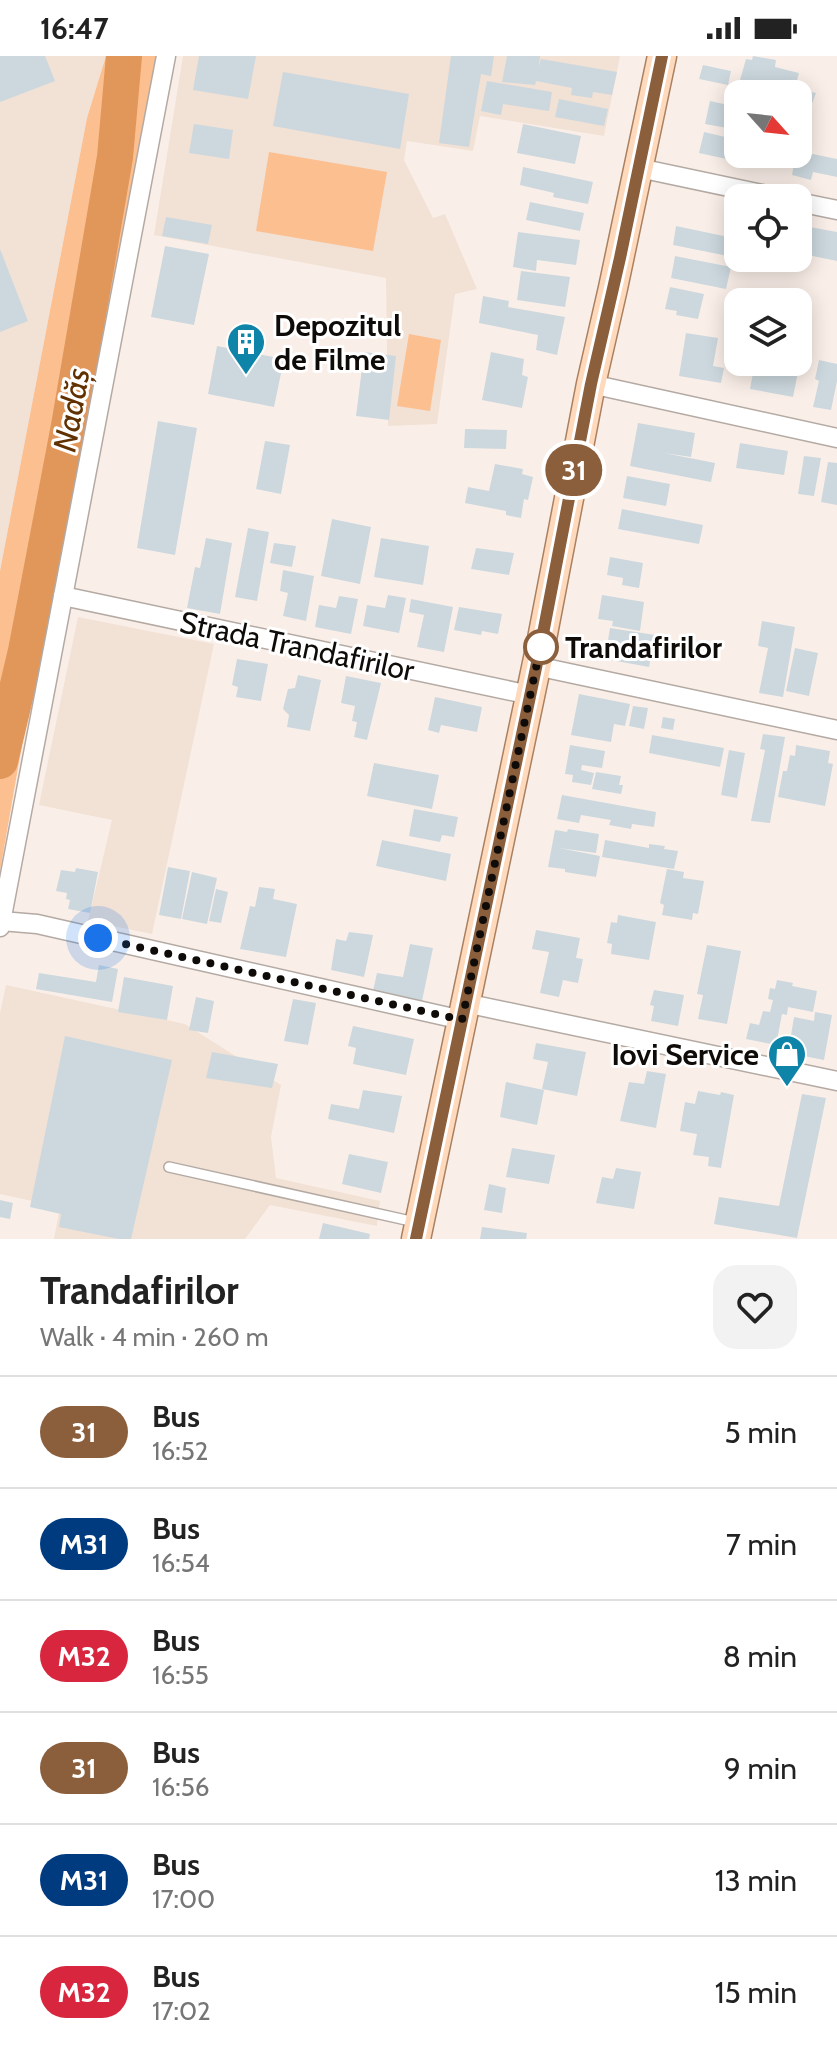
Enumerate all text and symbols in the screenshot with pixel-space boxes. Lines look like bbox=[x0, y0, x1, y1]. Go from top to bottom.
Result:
text: 16:47 bbox=[40, 10, 109, 47]
north arrow bbox=[724, 80, 812, 168]
map controls bbox=[724, 80, 812, 376]
button: locate bbox=[724, 184, 812, 272]
button: layers bbox=[724, 288, 812, 376]
place label: Depozitul de Filme bbox=[274, 307, 401, 378]
building icon: Depozitul de Filme bbox=[225, 321, 267, 376]
water label: Nadăș bbox=[44, 365, 98, 455]
line badge: 31 bbox=[538, 444, 610, 496]
text: 31 bbox=[561, 453, 587, 487]
street label: Strada Trandafirilor bbox=[177, 603, 418, 689]
place label: Trandafirilor bbox=[565, 629, 722, 666]
marker: Trandafirilor bbox=[524, 630, 558, 664]
your location bbox=[78, 918, 118, 958]
shop icon: Iovi Service bbox=[766, 1033, 808, 1088]
place label: Iovi Service bbox=[611, 1036, 759, 1073]
button: heart bbox=[713, 1265, 797, 1349]
text: Trandafirilor bbox=[40, 1267, 239, 1314]
text: Walk · 4 min · 260 m bbox=[40, 1321, 269, 1353]
text: Bus bbox=[152, 1398, 200, 1435]
text: 5 min bbox=[725, 1414, 797, 1451]
text: 31 bbox=[71, 1415, 97, 1449]
text: 16:52 bbox=[152, 1435, 208, 1467]
text: Bus bbox=[152, 1510, 200, 1547]
text: 7 min bbox=[726, 1526, 797, 1563]
text: M31 bbox=[60, 1527, 108, 1561]
text: 16:54 bbox=[152, 1547, 210, 1579]
text: Bus bbox=[152, 1622, 200, 1659]
text: 8 min bbox=[723, 1638, 797, 1675]
text: M32 bbox=[57, 1639, 111, 1673]
text: 16:55 bbox=[152, 1659, 209, 1691]
text: Bus bbox=[152, 1734, 200, 1771]
text: 9 min bbox=[724, 1750, 797, 1787]
text: 31 bbox=[71, 1751, 97, 1785]
text: 16:56 bbox=[152, 1771, 210, 1803]
text: Bus bbox=[152, 1846, 200, 1883]
text: 13 min bbox=[715, 1862, 797, 1899]
text: M31 bbox=[60, 1863, 108, 1897]
text: 17:00 bbox=[152, 1883, 215, 1915]
text: Bus bbox=[152, 1958, 200, 1995]
text: 15 min bbox=[715, 1974, 797, 2011]
text: M32 bbox=[57, 1975, 111, 2009]
text: 17:02 bbox=[152, 1995, 211, 2027]

